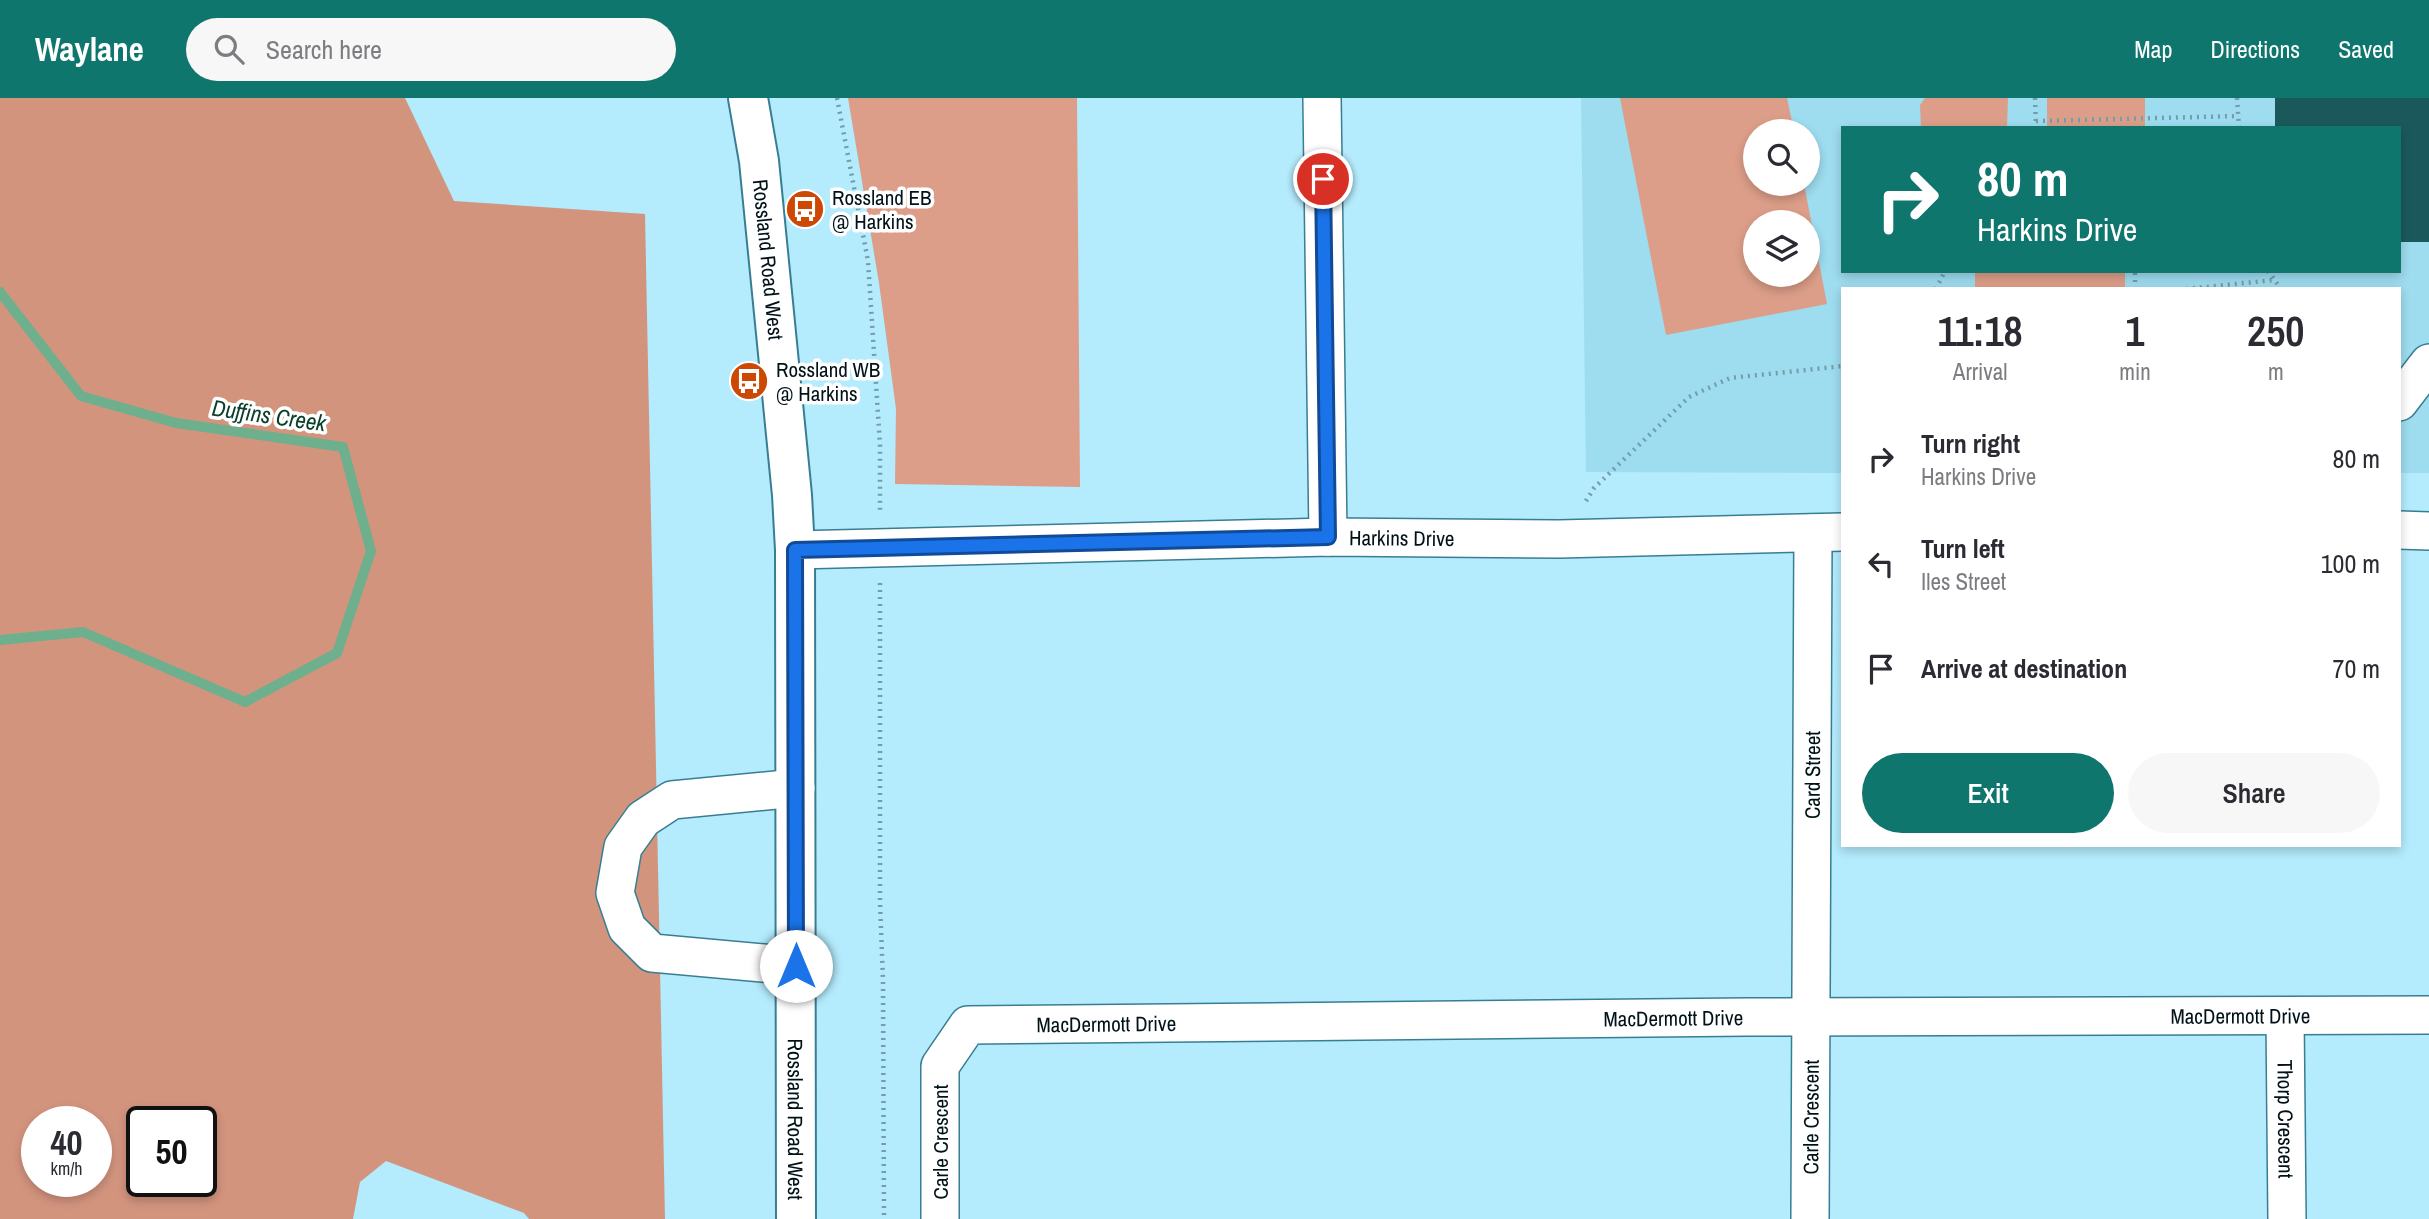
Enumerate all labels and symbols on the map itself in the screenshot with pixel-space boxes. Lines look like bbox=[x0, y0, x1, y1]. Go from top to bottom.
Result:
pin bbox=[1293, 149, 1353, 209]
street label: Rossland Road West bbox=[746, 178, 791, 342]
place label: Rossland EB @ Harkins bbox=[832, 183, 932, 236]
bus stop icon: Rossland EB @ Harkins bbox=[784, 188, 826, 230]
place label: Rossland WB @ Harkins bbox=[776, 355, 880, 408]
bus stop icon: Rossland WB @ Harkins bbox=[728, 360, 770, 402]
water label: Duffins Creek bbox=[210, 392, 330, 439]
street label: Harkins Drive bbox=[1349, 523, 1455, 553]
street label: Card Street bbox=[1797, 731, 1827, 819]
position arrow bbox=[759, 929, 833, 1003]
street label: MacDermott Drive bbox=[2170, 1001, 2310, 1030]
street label: MacDermott Drive bbox=[1603, 1003, 1743, 1033]
street label: MacDermott Drive bbox=[1036, 1008, 1176, 1039]
street label: Rossland Road West bbox=[781, 1039, 810, 1200]
street label: Carle Crescent bbox=[1796, 1059, 1825, 1175]
street label: Thorp Crescent bbox=[2271, 1059, 2301, 1179]
street label: Carle Crescent bbox=[926, 1084, 955, 1199]
speed limit sign: 50 bbox=[126, 1106, 217, 1197]

